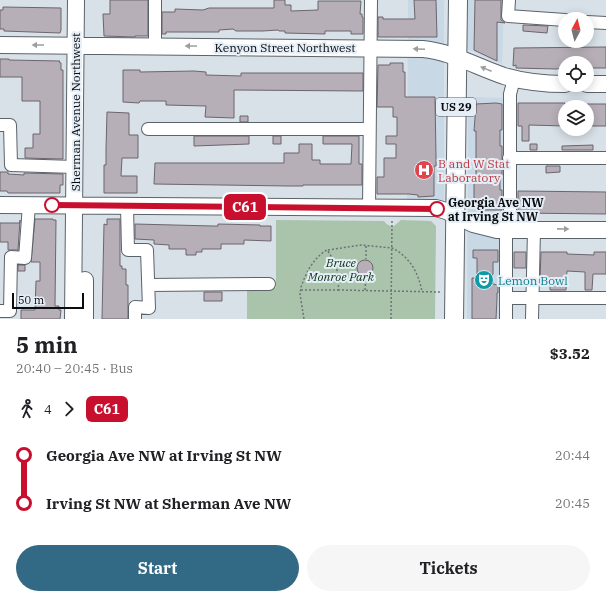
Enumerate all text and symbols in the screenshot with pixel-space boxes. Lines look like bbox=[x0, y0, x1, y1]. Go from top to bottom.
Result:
north arrow bbox=[558, 12, 594, 48]
map controls bbox=[558, 12, 594, 136]
street label: Sherman Avenue Northwest bbox=[68, 33, 83, 191]
street label: Kenyon Street Northwest bbox=[215, 40, 355, 55]
one-way arrow bbox=[31, 42, 44, 48]
one-way arrow bbox=[184, 43, 197, 49]
one-way arrow bbox=[412, 46, 425, 52]
button: locate bbox=[558, 56, 594, 92]
one-way arrow bbox=[481, 66, 492, 72]
road number: US 29 bbox=[436, 98, 476, 116]
button: layers bbox=[558, 100, 594, 136]
place label: B and W Stat Laboratory bbox=[438, 156, 510, 185]
hospital icon: B and W Stat Laboratory bbox=[413, 159, 435, 181]
line badge: C61 bbox=[222, 194, 268, 220]
place label: Georgia Ave NW at Irving St NW bbox=[448, 195, 544, 224]
unlabelled marker bbox=[44, 197, 60, 213]
text: C61 bbox=[232, 198, 258, 216]
marker: Georgia Ave NW at Irving St NW bbox=[429, 201, 445, 217]
one-way arrow bbox=[557, 226, 569, 233]
park label: Bruce Monroe Park bbox=[307, 255, 375, 284]
theatre icon: Lemon Bowl bbox=[473, 269, 495, 291]
place label: Lemon Bowl bbox=[498, 273, 568, 288]
scale bar bbox=[12, 291, 84, 310]
text: 50 m bbox=[18, 293, 44, 307]
text: 5 min bbox=[16, 330, 78, 359]
text: $3.52 bbox=[550, 344, 590, 363]
text: 20:40 – 20:45 · Bus bbox=[16, 360, 133, 377]
icon: walk bbox=[16, 398, 38, 420]
icon: forward bbox=[58, 398, 80, 420]
text: C61 bbox=[94, 400, 120, 418]
text: 4 bbox=[44, 401, 52, 418]
text: Georgia Ave NW at Irving St NW bbox=[46, 446, 282, 465]
text: 20:44 bbox=[555, 447, 590, 464]
text: Irving St NW at Sherman Ave NW bbox=[46, 494, 291, 513]
text: 20:45 bbox=[555, 495, 590, 512]
button: Start bbox=[16, 545, 299, 591]
button: Tickets bbox=[307, 545, 590, 591]

